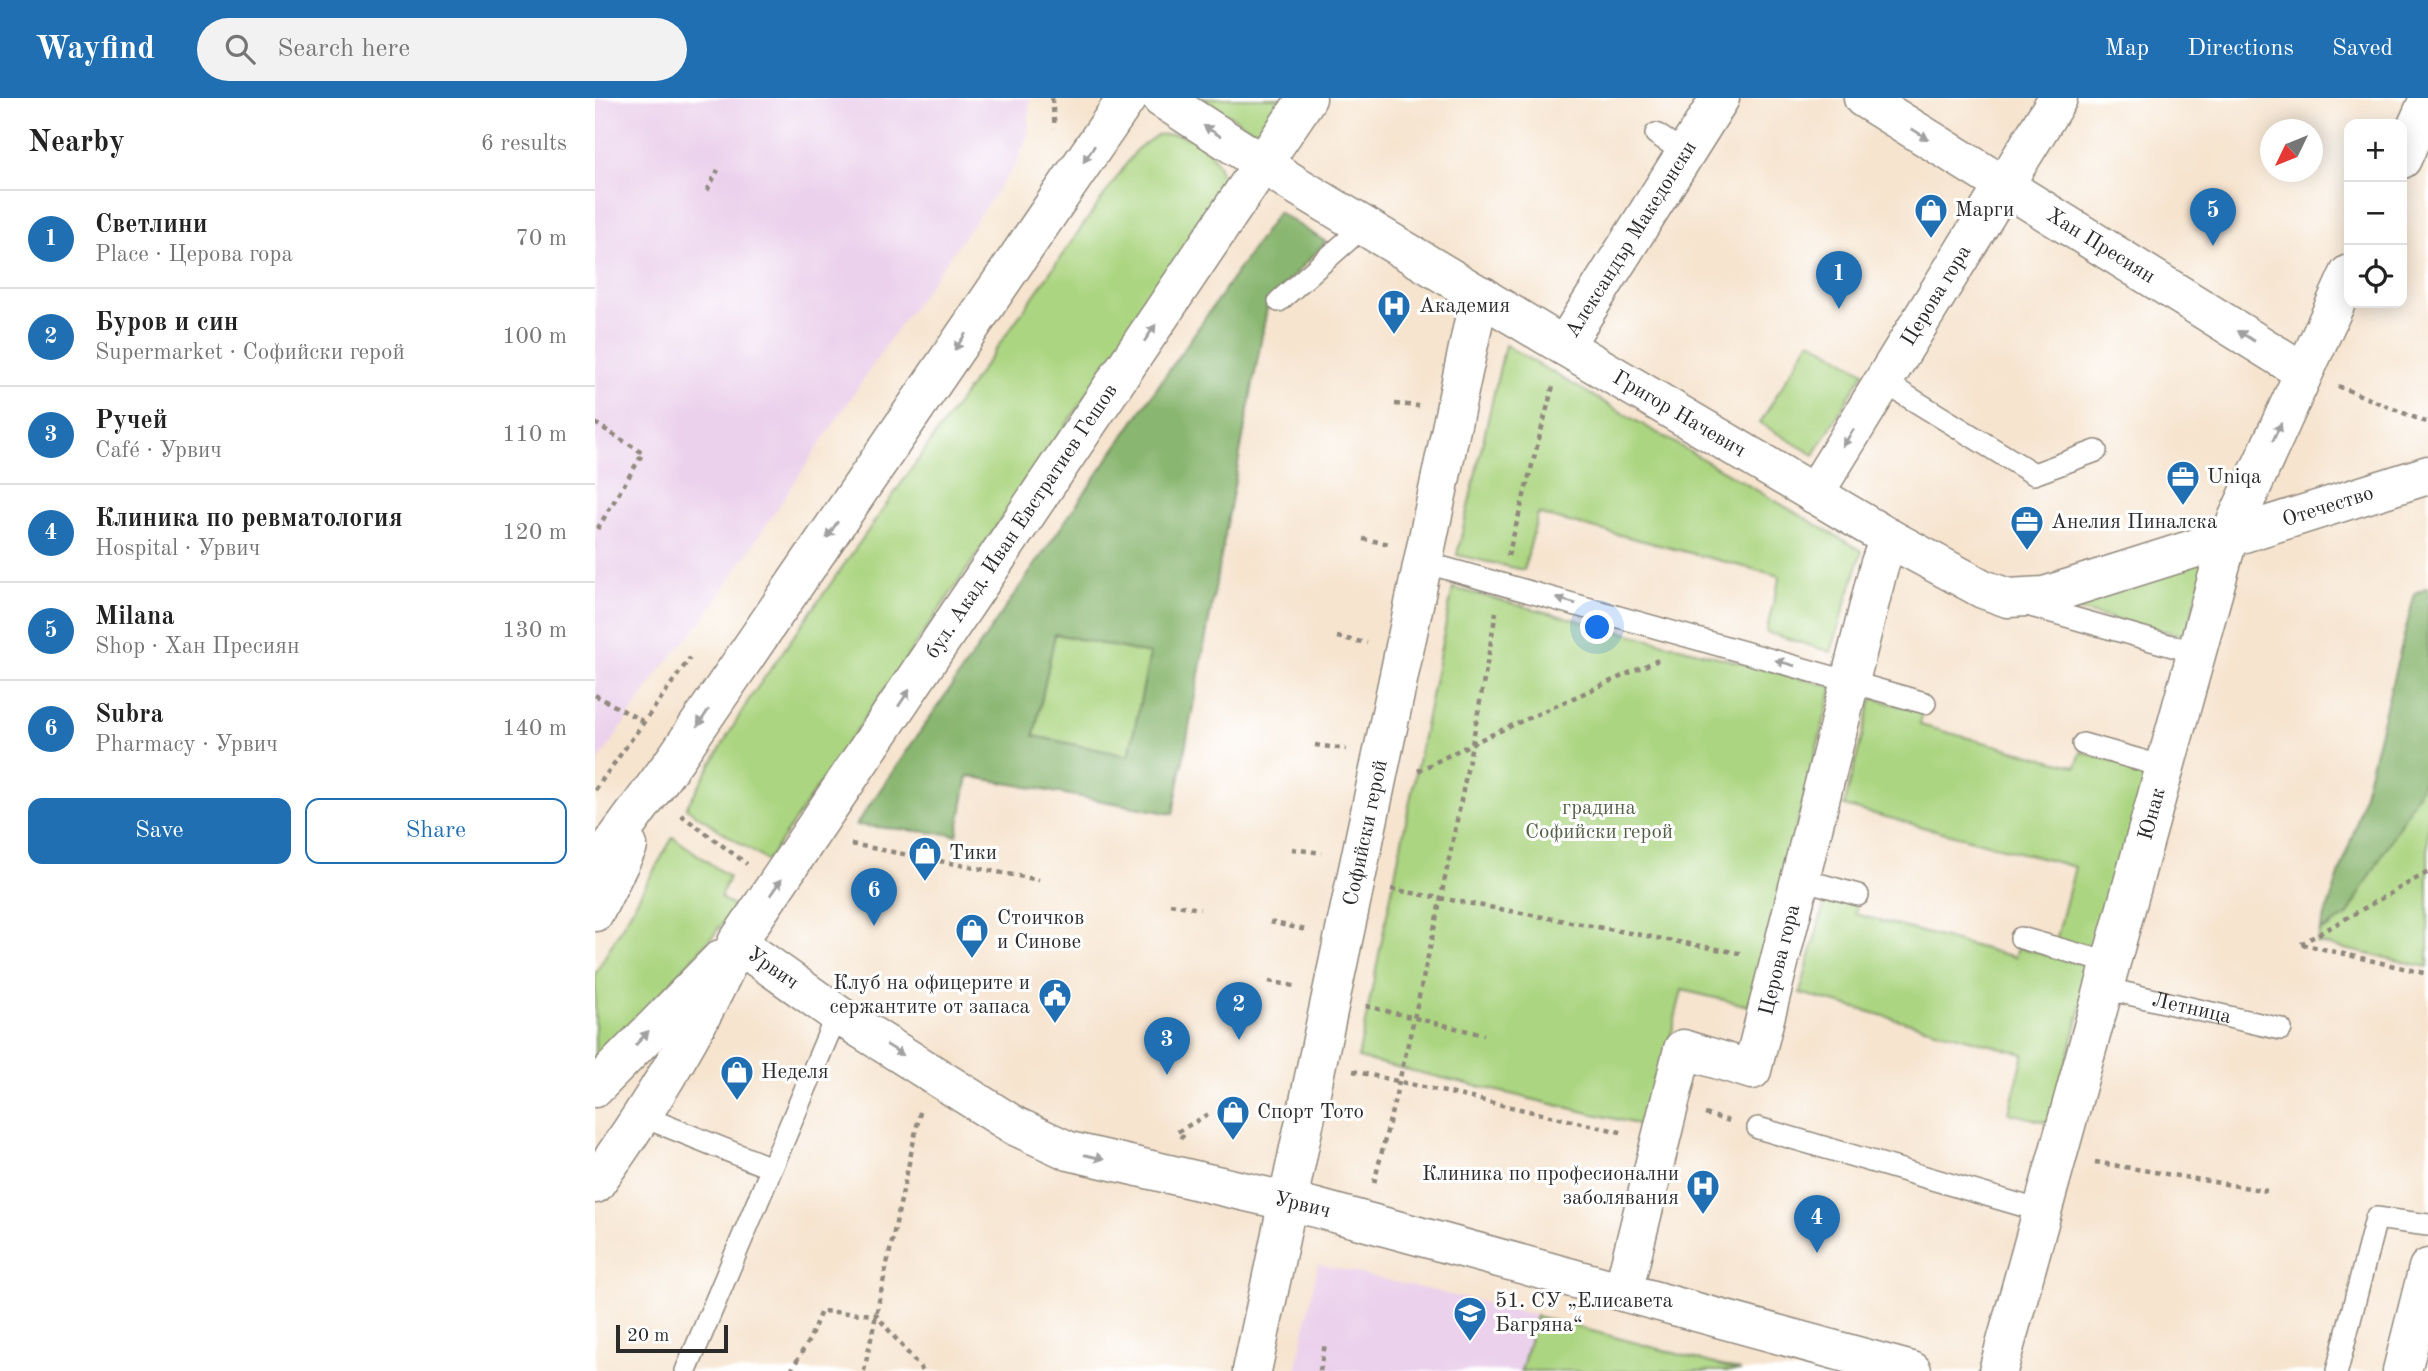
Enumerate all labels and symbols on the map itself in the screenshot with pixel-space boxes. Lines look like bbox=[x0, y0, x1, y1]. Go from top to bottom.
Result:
north arrow bbox=[2260, 119, 2323, 182]
one-way arrow bbox=[1202, 125, 1222, 138]
one-way arrow bbox=[1911, 128, 1930, 141]
street label: Александър Македонски bbox=[1562, 137, 1701, 341]
one-way arrow bbox=[1082, 145, 1096, 163]
pin: 5 bbox=[2190, 188, 2236, 246]
shop icon: Марги bbox=[1912, 191, 1950, 240]
place label: Марги bbox=[1955, 200, 2014, 221]
street label: Хан Пресиян bbox=[2043, 204, 2159, 287]
street label: Церова гора bbox=[1897, 242, 1975, 350]
pin: 1 bbox=[1816, 251, 1862, 309]
hospital icon: Академия bbox=[1375, 287, 1413, 336]
place label: Академия bbox=[1419, 296, 1510, 317]
one-way arrow bbox=[1143, 324, 1157, 342]
one-way arrow bbox=[2237, 330, 2256, 343]
one-way arrow bbox=[953, 333, 967, 351]
street label: Григор Начевич bbox=[1609, 367, 1749, 461]
street label: бул. Акад. Иван Евстратиев Гешов bbox=[922, 380, 1121, 662]
one-way arrow bbox=[2271, 422, 2283, 442]
one-way arrow bbox=[1842, 428, 1855, 447]
office icon: Uniqa bbox=[2164, 458, 2202, 507]
place label: Uniqa bbox=[2207, 467, 2261, 488]
street label: Отечество bbox=[2280, 482, 2376, 531]
office icon: Анелия Пиналска bbox=[2008, 503, 2046, 552]
place label: Анелия Пиналска bbox=[2051, 512, 2217, 533]
one-way arrow bbox=[825, 521, 839, 539]
one-way arrow bbox=[1555, 596, 1576, 606]
your location bbox=[1580, 610, 1614, 644]
one-way arrow bbox=[1774, 657, 1795, 667]
one-way arrow bbox=[897, 689, 910, 708]
one-way arrow bbox=[696, 709, 710, 727]
street label: Софийски герой bbox=[1340, 758, 1391, 908]
street label: Юнак bbox=[2135, 785, 2169, 842]
park label: градина Софийски герой bbox=[1525, 798, 1673, 843]
shop icon: Тики bbox=[906, 834, 944, 883]
place label: Тики bbox=[949, 843, 997, 864]
pin: 6 bbox=[851, 868, 897, 926]
one-way arrow bbox=[769, 878, 783, 896]
street label: Церова гора bbox=[1756, 902, 1804, 1018]
place label: Стоичков и Синове bbox=[997, 908, 1084, 953]
shop icon: Стоичков и Синове bbox=[953, 911, 991, 960]
street label: Урвич bbox=[743, 943, 802, 994]
place label: Клуб на офицерите и сержантите от запаса bbox=[830, 973, 1030, 1018]
public building icon: Клуб на офицерите и сержантите от запаса bbox=[1036, 976, 1074, 1025]
pin: 2 bbox=[1216, 982, 1262, 1040]
street label: Летница bbox=[2150, 989, 2233, 1028]
pin: 3 bbox=[1144, 1017, 1190, 1075]
one-way arrow bbox=[633, 1030, 649, 1047]
one-way arrow bbox=[886, 1043, 905, 1056]
shop icon: Неделя bbox=[718, 1053, 756, 1102]
place label: Неделя bbox=[761, 1062, 829, 1083]
shop icon: Спорт Тото bbox=[1214, 1093, 1252, 1142]
place label: Спорт Тото bbox=[1257, 1102, 1364, 1123]
one-way arrow bbox=[1083, 1152, 1105, 1163]
place label: Клиника по професионални заболявания bbox=[1422, 1164, 1679, 1209]
hospital icon: Клиника по професионални заболявания bbox=[1684, 1167, 1722, 1216]
street label: Урвич bbox=[1272, 1188, 1333, 1222]
pin: 4 bbox=[1794, 1195, 1840, 1253]
place label: 51. СУ „Елисавета Багряна“ bbox=[1495, 1291, 1673, 1336]
school or university icon: 51. СУ „Елисавета Багряна“ bbox=[1451, 1294, 1489, 1343]
scale bar bbox=[616, 1322, 728, 1354]

